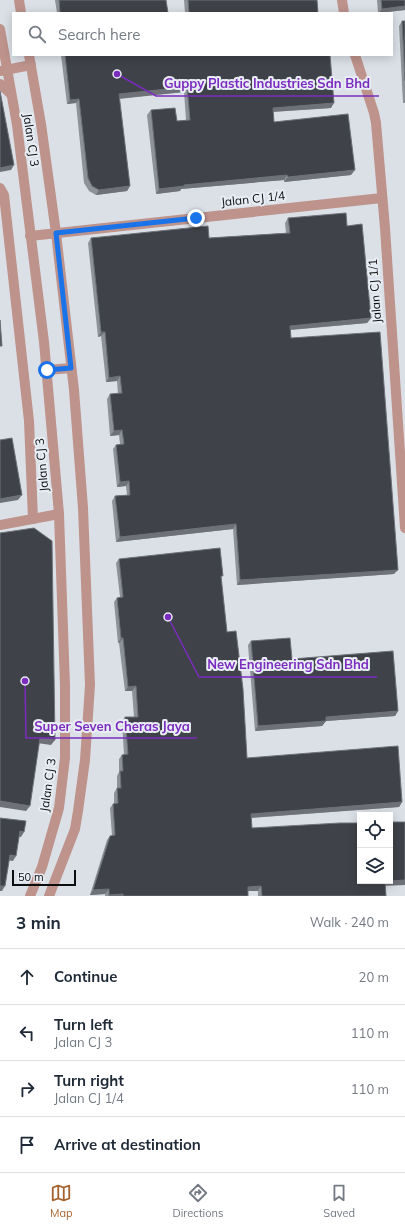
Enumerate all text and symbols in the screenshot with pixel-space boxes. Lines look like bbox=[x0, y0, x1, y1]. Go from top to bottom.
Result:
search box bbox=[12, 12, 393, 56]
icon: search bbox=[26, 23, 48, 45]
text: Search here bbox=[58, 25, 140, 44]
callout: Guppy Plastic Industries Sdn Bhd bbox=[156, 71, 379, 96]
text: Guppy Plastic Industries Sdn Bhd bbox=[164, 75, 370, 92]
street label: Jalan CJ 3 bbox=[20, 112, 43, 168]
street label: Jalan CJ 1/4 bbox=[220, 188, 286, 209]
route end bbox=[187, 209, 205, 227]
street label: Jalan CJ 1/1 bbox=[365, 258, 384, 324]
route start bbox=[38, 361, 56, 379]
street label: Jalan CJ 3 bbox=[32, 438, 51, 492]
callout: New Engineering Sdn Bhd bbox=[199, 652, 377, 677]
text: New Engineering Sdn Bhd bbox=[207, 656, 369, 672]
callout: Super Seven Cheras Jaya bbox=[26, 713, 197, 738]
text: Super Seven Cheras Jaya bbox=[34, 718, 190, 735]
street label: Jalan CJ 3 bbox=[36, 757, 59, 813]
map controls bbox=[357, 812, 393, 884]
button: locate bbox=[357, 812, 393, 848]
button: layers bbox=[357, 848, 393, 884]
scale bar bbox=[12, 868, 76, 887]
text: 50 m bbox=[18, 870, 44, 884]
text: 3 min bbox=[16, 912, 61, 933]
text: Walk · 240 m bbox=[310, 914, 389, 930]
icon: ahead bbox=[16, 966, 38, 988]
text: Continue bbox=[54, 967, 117, 986]
text: 20 m bbox=[359, 969, 389, 985]
text: Turn left bbox=[54, 1015, 113, 1034]
icon: left bbox=[16, 1022, 38, 1044]
text: 110 m bbox=[351, 1025, 389, 1041]
text: Jalan CJ 3 bbox=[54, 1034, 112, 1050]
text: Turn right bbox=[54, 1071, 124, 1090]
icon: right bbox=[16, 1078, 38, 1100]
text: 110 m bbox=[351, 1081, 389, 1097]
text: Jalan CJ 1/4 bbox=[54, 1090, 124, 1106]
icon: arrive bbox=[16, 1134, 38, 1156]
text: Arrive at destination bbox=[54, 1135, 201, 1154]
tab: Map bbox=[50, 1182, 73, 1220]
tab: Directions bbox=[173, 1182, 223, 1220]
tab: Saved bbox=[323, 1182, 355, 1220]

